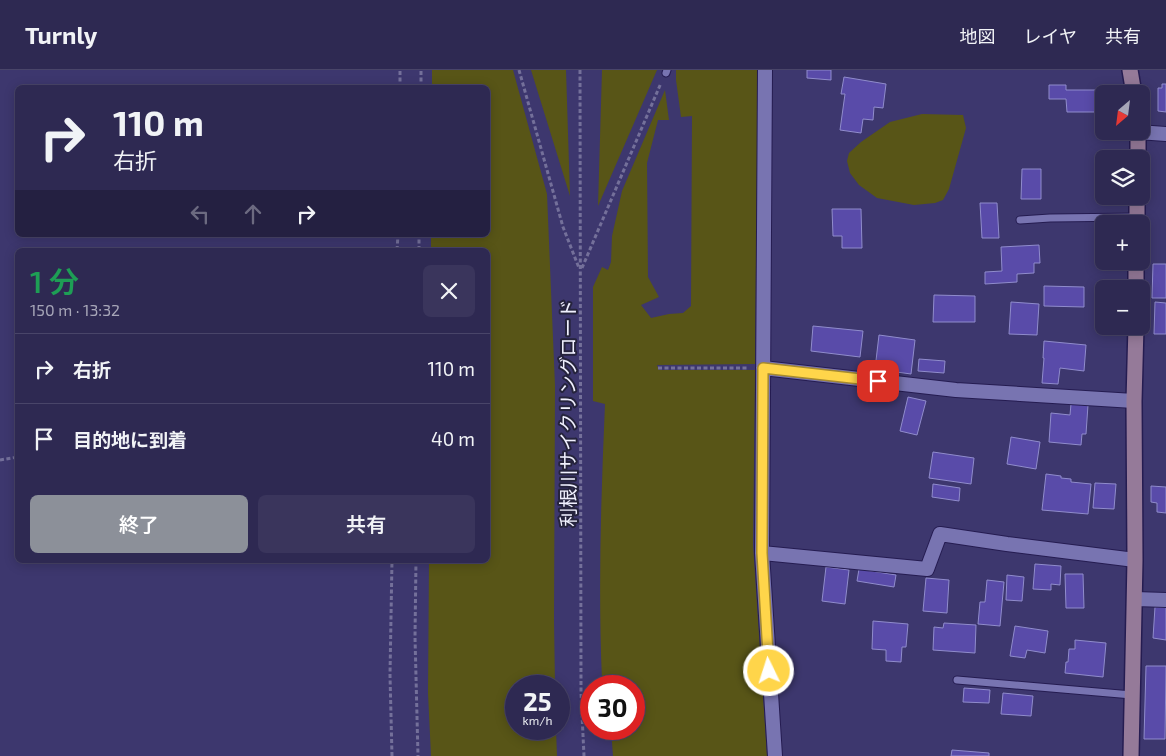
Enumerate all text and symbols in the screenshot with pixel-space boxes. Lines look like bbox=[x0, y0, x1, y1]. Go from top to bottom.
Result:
text: Turnly bbox=[25, 20, 97, 49]
text: 地図 bbox=[960, 25, 996, 47]
text: レイヤ bbox=[1024, 25, 1077, 47]
text: 共有 bbox=[1105, 25, 1141, 47]
north arrow bbox=[1095, 85, 1150, 140]
map controls bbox=[1095, 85, 1150, 335]
text: 110 m bbox=[113, 101, 204, 143]
icon: right bbox=[30, 105, 95, 170]
text: 右折 bbox=[113, 147, 157, 173]
button: layers bbox=[1095, 150, 1150, 205]
icon: left bbox=[186, 200, 214, 228]
icon: ahead bbox=[239, 200, 267, 228]
icon: right bbox=[292, 200, 320, 228]
button: + bbox=[1095, 215, 1150, 270]
text: 1 分 bbox=[30, 263, 79, 299]
button: close bbox=[423, 265, 475, 317]
button: − bbox=[1095, 280, 1150, 335]
street label: 利根川サイクリングロード bbox=[556, 299, 579, 527]
text: 150 m · 13:32 bbox=[30, 300, 120, 319]
icon: right bbox=[30, 355, 58, 383]
text: 110 m bbox=[428, 357, 475, 380]
text: 右折 bbox=[73, 358, 111, 381]
pin bbox=[857, 360, 899, 402]
icon: arrive bbox=[864, 367, 892, 395]
icon: arrive bbox=[30, 425, 58, 453]
text: 40 m bbox=[431, 427, 475, 450]
text: 目的地に到着 bbox=[73, 428, 187, 451]
button: 終了 bbox=[30, 495, 248, 553]
button: 共有 bbox=[258, 495, 475, 553]
position arrow bbox=[742, 644, 794, 696]
speed limit sign: 30 bbox=[580, 675, 645, 740]
text: 25 bbox=[523, 686, 552, 716]
text: km/h bbox=[523, 713, 552, 727]

